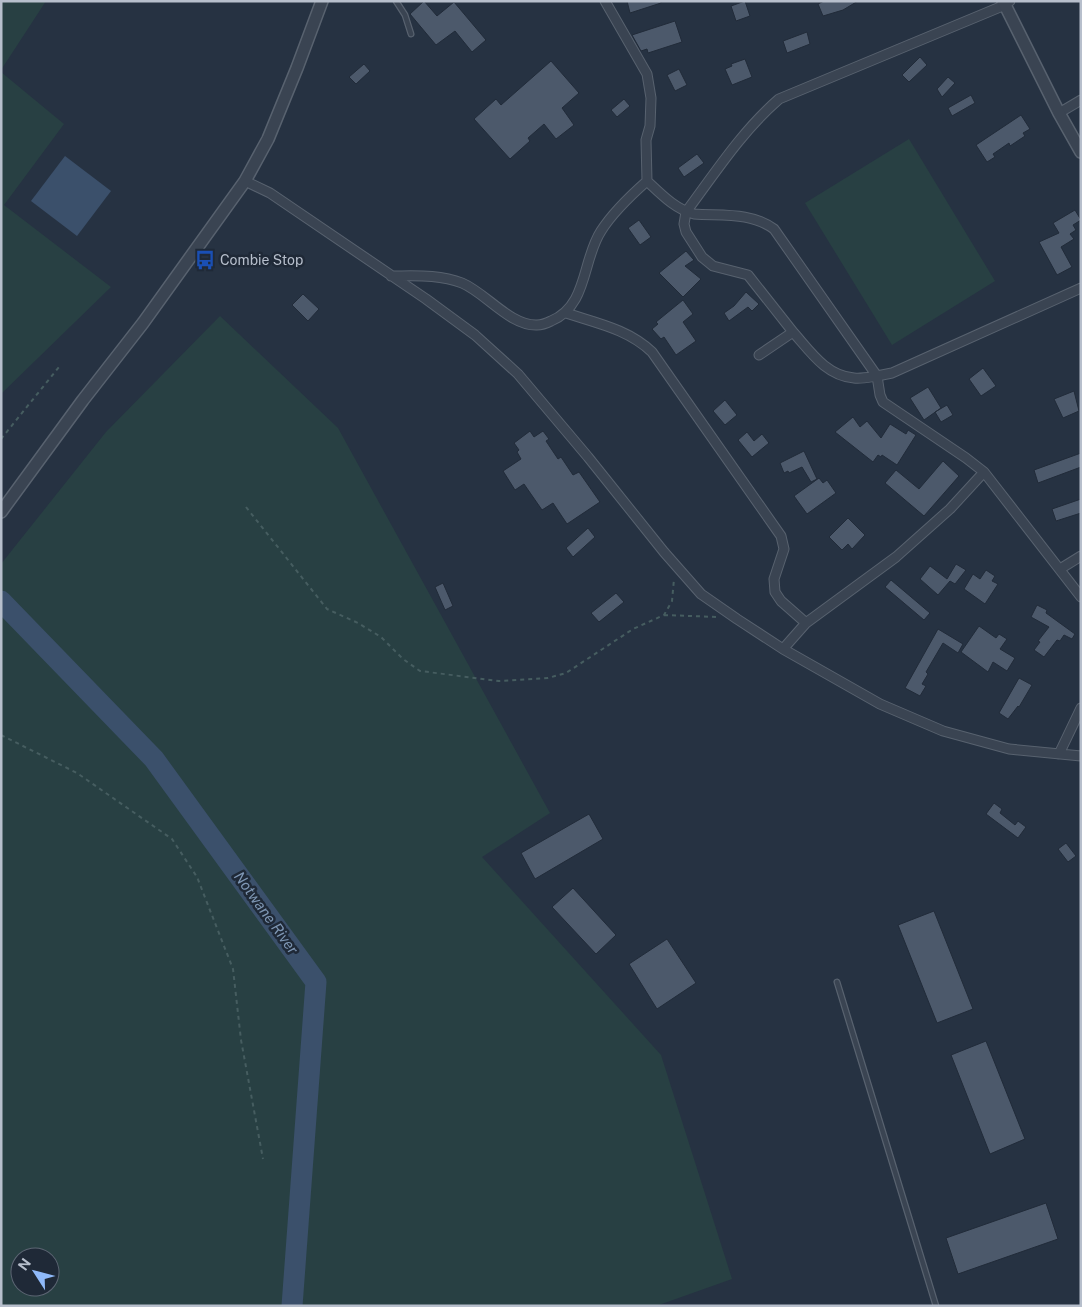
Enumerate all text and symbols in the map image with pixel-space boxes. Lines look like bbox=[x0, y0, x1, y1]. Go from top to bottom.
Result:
bus stop icon: Combie Stop bbox=[194, 249, 216, 271]
place label: Combie Stop bbox=[220, 252, 303, 268]
water label: Notwane River bbox=[231, 868, 302, 957]
north arrow bbox=[10, 1247, 60, 1297]
text: N bbox=[15, 1255, 34, 1273]

